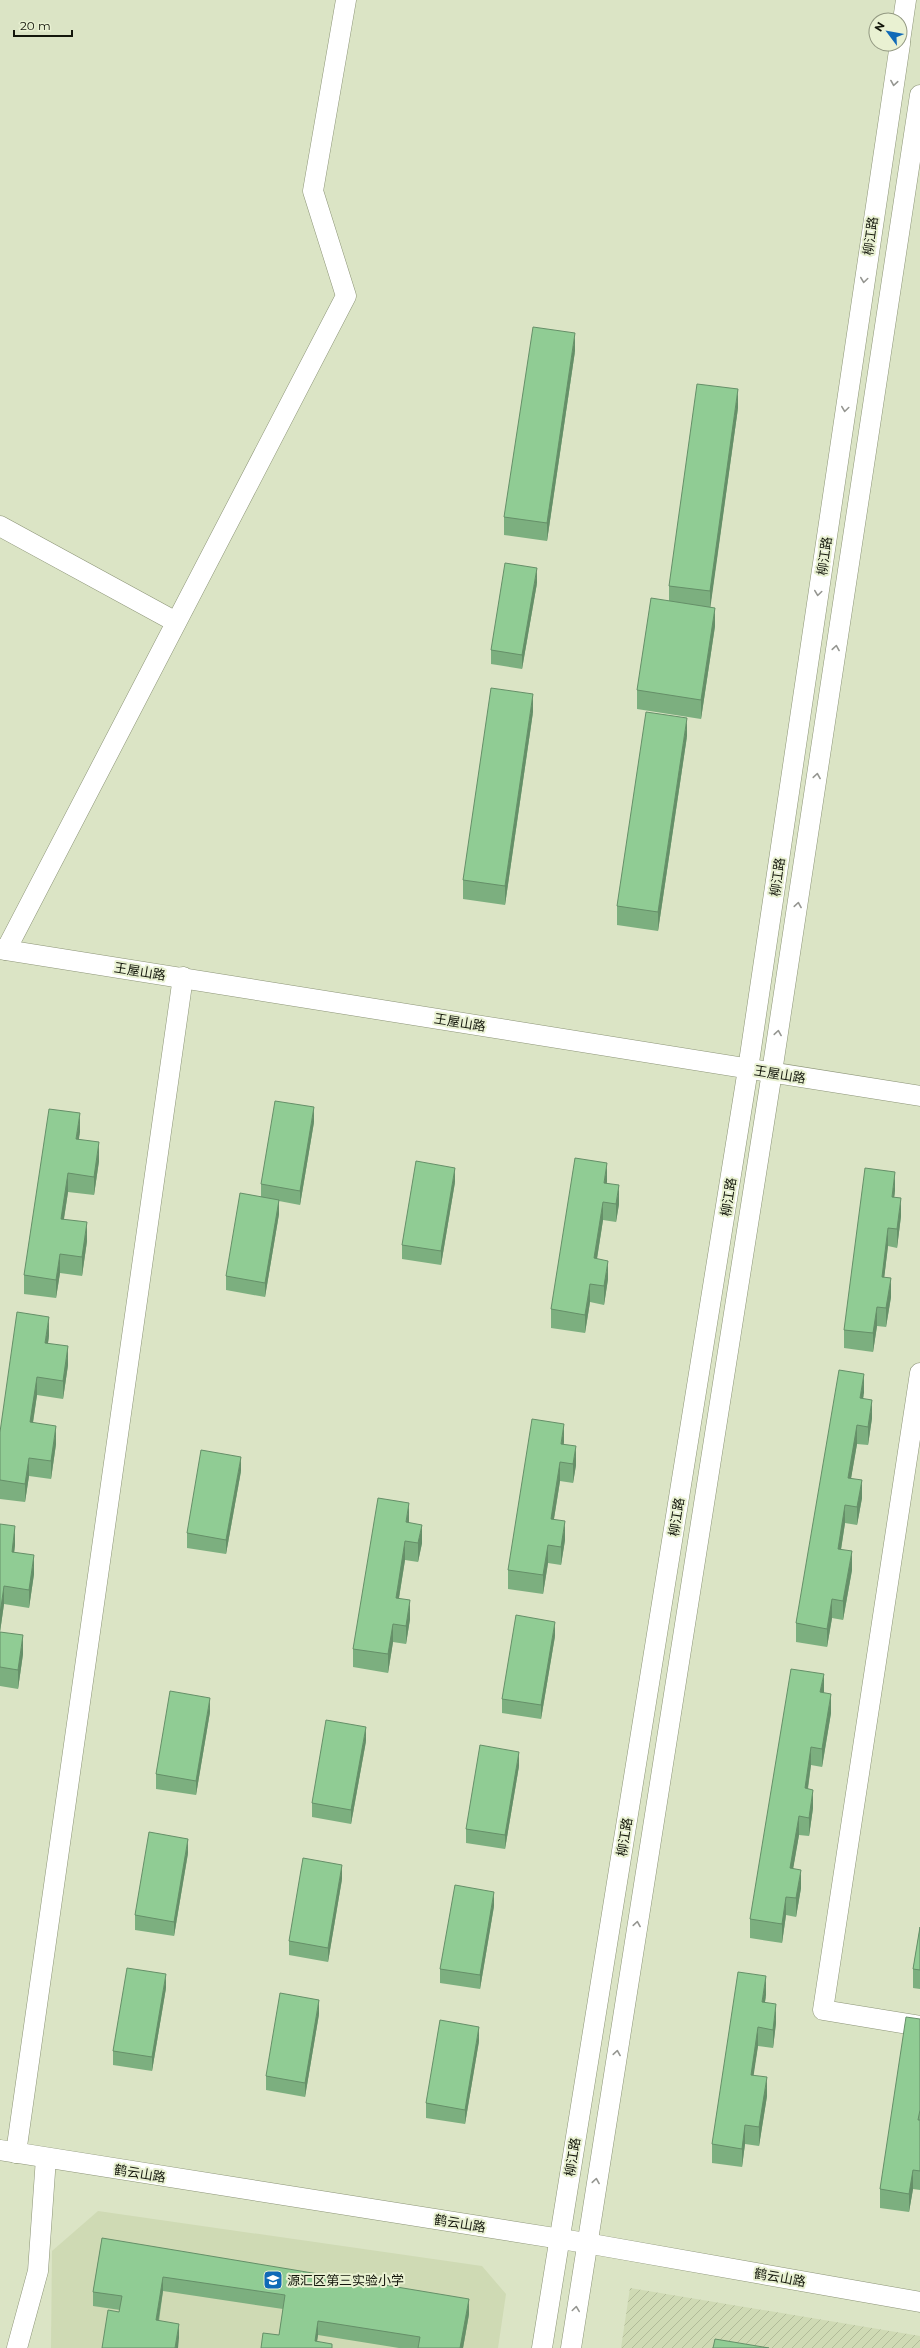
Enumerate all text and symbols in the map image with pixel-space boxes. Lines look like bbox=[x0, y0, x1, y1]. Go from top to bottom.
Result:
scale bar bbox=[14, 12, 72, 38]
north arrow bbox=[868, 12, 908, 52]
text: 20 m bbox=[20, 18, 51, 33]
text: N bbox=[871, 19, 888, 34]
one-way arrow bbox=[890, 79, 899, 86]
street label: 柳江路 bbox=[859, 216, 881, 256]
one-way arrow bbox=[860, 277, 869, 283]
one-way arrow bbox=[841, 406, 850, 412]
street label: 柳江路 bbox=[813, 536, 835, 576]
one-way arrow bbox=[814, 590, 823, 596]
one-way arrow bbox=[831, 645, 840, 651]
one-way arrow bbox=[812, 773, 821, 779]
street label: 柳江路 bbox=[766, 857, 788, 897]
one-way arrow bbox=[793, 902, 802, 908]
street label: 王屋山路 bbox=[113, 959, 167, 983]
street label: 王屋山路 bbox=[433, 1010, 487, 1034]
one-way arrow bbox=[773, 1030, 782, 1037]
street label: 王屋山路 bbox=[753, 1062, 807, 1086]
street label: 柳江路 bbox=[717, 1176, 739, 1218]
street label: 柳江路 bbox=[665, 1496, 687, 1538]
street label: 柳江路 bbox=[613, 1816, 635, 1858]
one-way arrow bbox=[632, 1921, 641, 1927]
one-way arrow bbox=[612, 2049, 620, 2056]
street label: 柳江路 bbox=[561, 2136, 583, 2178]
street label: 鹤云山路 bbox=[113, 2161, 167, 2185]
one-way arrow bbox=[591, 2178, 600, 2184]
street label: 鹤云山路 bbox=[433, 2211, 487, 2235]
street label: 鹤云山路 bbox=[753, 2265, 807, 2289]
school or university icon: 源汇区第三实验小学 bbox=[262, 2269, 284, 2291]
place label: 源汇区第三实验小学 bbox=[287, 2272, 404, 2288]
one-way arrow bbox=[571, 2306, 580, 2313]

